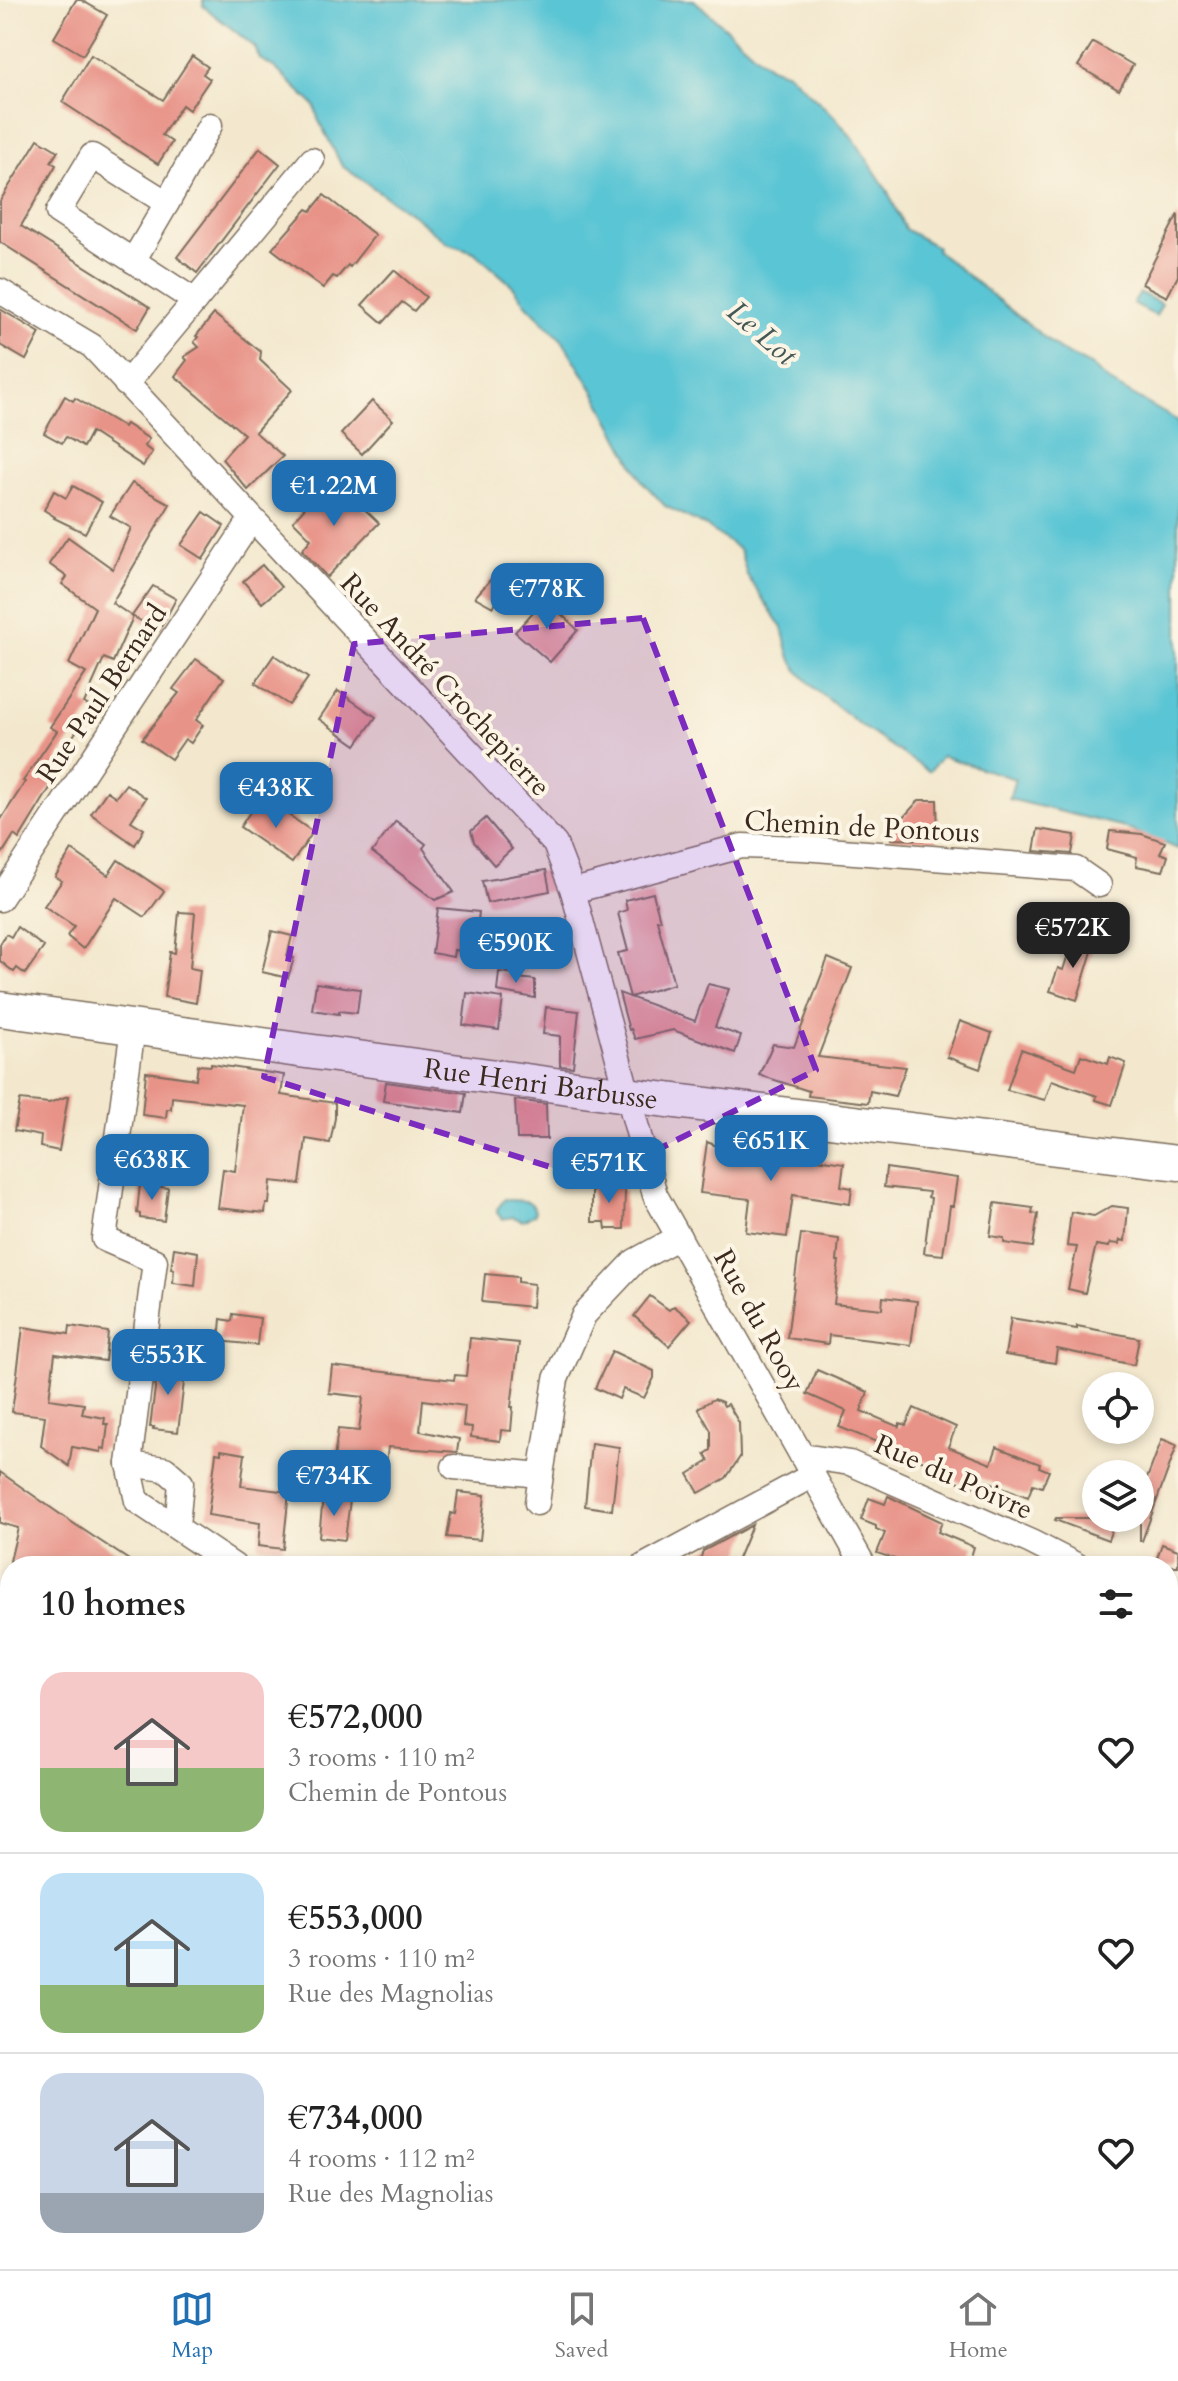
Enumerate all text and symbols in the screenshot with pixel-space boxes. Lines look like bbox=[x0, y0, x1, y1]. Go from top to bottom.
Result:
water label: Le Lot bbox=[718, 292, 806, 376]
pin: €1.22M bbox=[269, 460, 399, 528]
text: €1.22M bbox=[290, 468, 378, 503]
pin: €778K bbox=[491, 563, 603, 631]
street label: Rue André Crochepierre bbox=[332, 565, 559, 805]
text: €778K bbox=[509, 571, 585, 606]
street label: Rue Paul Bernard bbox=[28, 596, 176, 791]
pin: €438K bbox=[220, 762, 332, 830]
text: €438K bbox=[238, 770, 314, 805]
street label: Chemin de Pontous bbox=[743, 802, 981, 852]
pin: €572K bbox=[1017, 902, 1129, 970]
text: €572K bbox=[1035, 910, 1111, 945]
pin: €590K bbox=[460, 917, 572, 985]
text: €590K bbox=[478, 925, 554, 960]
street label: Rue Henri Barbusse bbox=[421, 1049, 660, 1119]
pin: €651K bbox=[715, 1115, 827, 1183]
text: €651K bbox=[733, 1123, 809, 1158]
pin: €638K bbox=[96, 1134, 208, 1202]
pin: €571K bbox=[553, 1137, 665, 1205]
text: €638K bbox=[114, 1142, 190, 1177]
text: €571K bbox=[571, 1145, 647, 1180]
street label: Rue du Rooy bbox=[704, 1242, 814, 1399]
pin: €553K bbox=[112, 1329, 224, 1397]
text: €553K bbox=[130, 1337, 206, 1372]
map controls bbox=[1082, 1372, 1154, 1532]
button: locate bbox=[1082, 1372, 1154, 1444]
street label: Rue du Poivre bbox=[868, 1425, 1039, 1529]
pin: €734K bbox=[278, 1450, 390, 1518]
text: €734K bbox=[296, 1458, 372, 1493]
button: layers bbox=[1082, 1460, 1154, 1532]
text: 10 homes bbox=[40, 1581, 186, 1627]
icon: filters bbox=[1094, 1582, 1138, 1626]
text: €572,000 bbox=[288, 1694, 423, 1740]
icon: home bbox=[104, 1704, 200, 1800]
icon: heart bbox=[1094, 1730, 1138, 1774]
text: 3 rooms · 110 m² bbox=[288, 1740, 475, 1775]
text: Chemin de Pontous bbox=[288, 1775, 507, 1810]
text: €553,000 bbox=[288, 1895, 423, 1941]
icon: home bbox=[104, 1905, 200, 2001]
icon: heart bbox=[1094, 1931, 1138, 1975]
text: 3 rooms · 110 m² bbox=[288, 1941, 475, 1976]
text: Rue des Magnolias bbox=[288, 1976, 493, 2011]
text: €734,000 bbox=[288, 2095, 423, 2141]
icon: home bbox=[104, 2105, 200, 2201]
icon: heart bbox=[1094, 2131, 1138, 2175]
text: 4 rooms · 112 m² bbox=[288, 2141, 475, 2176]
text: Rue des Magnolias bbox=[288, 2176, 493, 2211]
tab: Map bbox=[170, 2287, 214, 2365]
tab: Saved bbox=[555, 2287, 608, 2365]
tab: Home bbox=[949, 2287, 1008, 2365]

